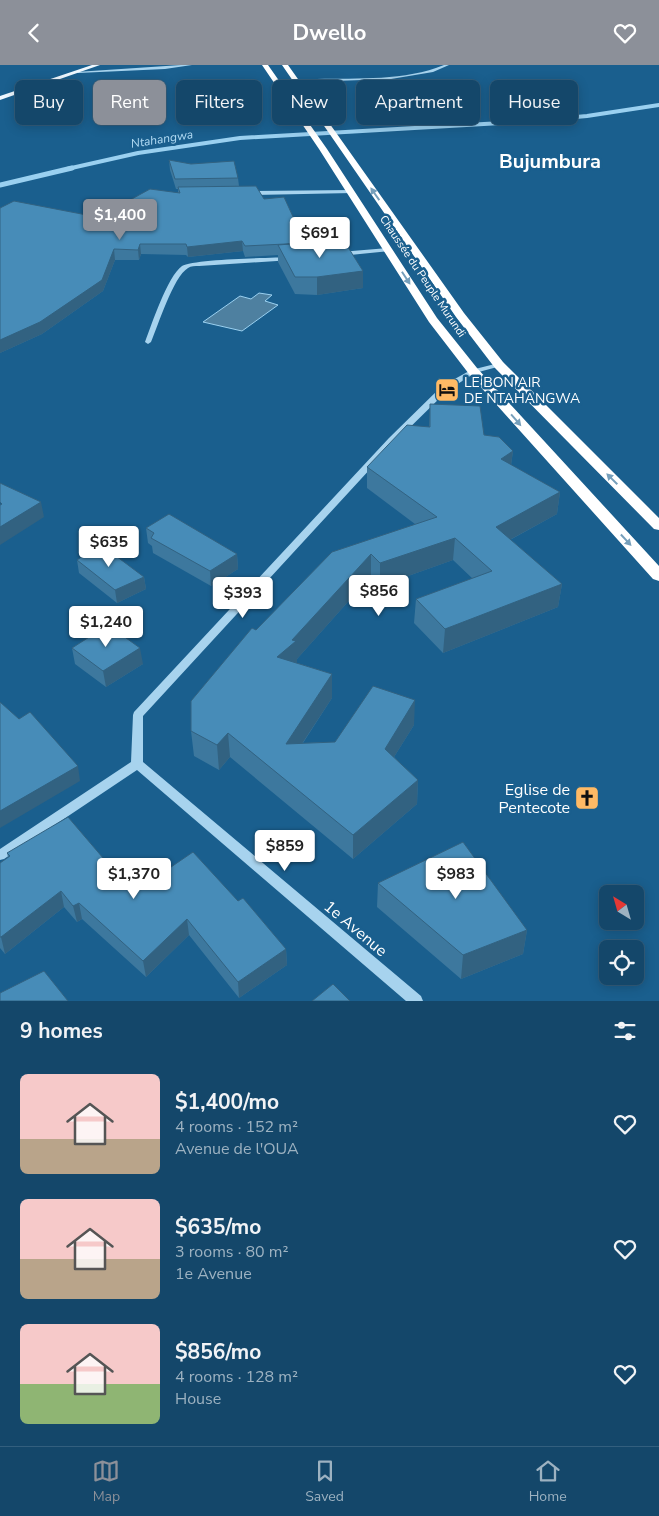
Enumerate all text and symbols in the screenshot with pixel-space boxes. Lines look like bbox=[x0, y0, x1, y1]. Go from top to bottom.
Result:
text: Dwello bbox=[293, 18, 366, 48]
icon: back bbox=[20, 19, 48, 47]
icon: heart bbox=[611, 19, 639, 47]
chip: Buy bbox=[15, 80, 83, 125]
chip: Rent bbox=[93, 80, 166, 125]
chip: Filters bbox=[176, 80, 262, 125]
chip: New bbox=[272, 80, 346, 125]
chip: Apartment bbox=[356, 80, 480, 125]
chip: House bbox=[490, 80, 578, 125]
water label: Ntahangwa bbox=[130, 126, 194, 152]
district label: Bujumbura bbox=[499, 148, 601, 175]
one-way arrow bbox=[370, 187, 380, 200]
pin: $1,400 bbox=[79, 199, 161, 241]
text: $1,400 bbox=[94, 204, 146, 226]
street label: Chaussée du Peuple Murundi bbox=[376, 212, 469, 340]
pin: $691 bbox=[290, 217, 350, 259]
text: $691 bbox=[301, 222, 339, 244]
one-way arrow bbox=[402, 271, 411, 284]
place label: LE BON AIR DE NTAHANGWA bbox=[464, 373, 580, 408]
hotel icon: LE BON AIR DE NTAHANGWA bbox=[434, 377, 460, 403]
one-way arrow bbox=[510, 414, 521, 426]
one-way arrow bbox=[606, 473, 618, 485]
pin: $635 bbox=[79, 525, 139, 568]
text: $635 bbox=[90, 531, 128, 553]
one-way arrow bbox=[620, 534, 632, 546]
pin: $856 bbox=[349, 575, 409, 617]
pin: $393 bbox=[213, 577, 273, 619]
text: $856 bbox=[360, 580, 398, 602]
text: $393 bbox=[224, 582, 262, 604]
pin: $1,240 bbox=[65, 605, 147, 648]
text: $1,240 bbox=[80, 611, 132, 633]
place label: Eglise de Pentecote bbox=[499, 779, 570, 819]
church icon: Eglise de Pentecote bbox=[574, 785, 600, 811]
pin: $859 bbox=[255, 829, 315, 872]
text: $859 bbox=[266, 835, 304, 857]
pin: $1,370 bbox=[93, 857, 175, 900]
pin: $983 bbox=[426, 857, 486, 900]
text: $1,370 bbox=[108, 863, 160, 885]
text: $983 bbox=[437, 863, 475, 885]
north arrow bbox=[599, 885, 644, 930]
map controls bbox=[599, 885, 644, 985]
street label: 1e Avenue bbox=[319, 896, 392, 962]
button: locate bbox=[599, 940, 644, 985]
text: 9 homes bbox=[20, 1017, 103, 1045]
icon: filters bbox=[611, 1017, 639, 1045]
text: $1,400/mo bbox=[175, 1088, 279, 1116]
icon: home bbox=[60, 1094, 120, 1154]
icon: heart bbox=[611, 1110, 639, 1138]
text: 4 rooms · 152 m² bbox=[175, 1116, 298, 1138]
text: Avenue de l'OUA bbox=[175, 1138, 299, 1160]
text: $635/mo bbox=[175, 1213, 261, 1241]
icon: home bbox=[60, 1219, 120, 1279]
icon: heart bbox=[611, 1235, 639, 1263]
text: 3 rooms · 80 m² bbox=[175, 1241, 288, 1263]
text: 1e Avenue bbox=[175, 1263, 252, 1285]
text: $856/mo bbox=[175, 1338, 261, 1366]
icon: home bbox=[60, 1344, 120, 1404]
icon: heart bbox=[611, 1360, 639, 1388]
text: 4 rooms · 128 m² bbox=[175, 1366, 298, 1388]
text: House bbox=[175, 1388, 221, 1410]
tab: Map bbox=[92, 1457, 120, 1506]
tab: Saved bbox=[305, 1457, 344, 1506]
tab: Home bbox=[529, 1457, 567, 1506]

